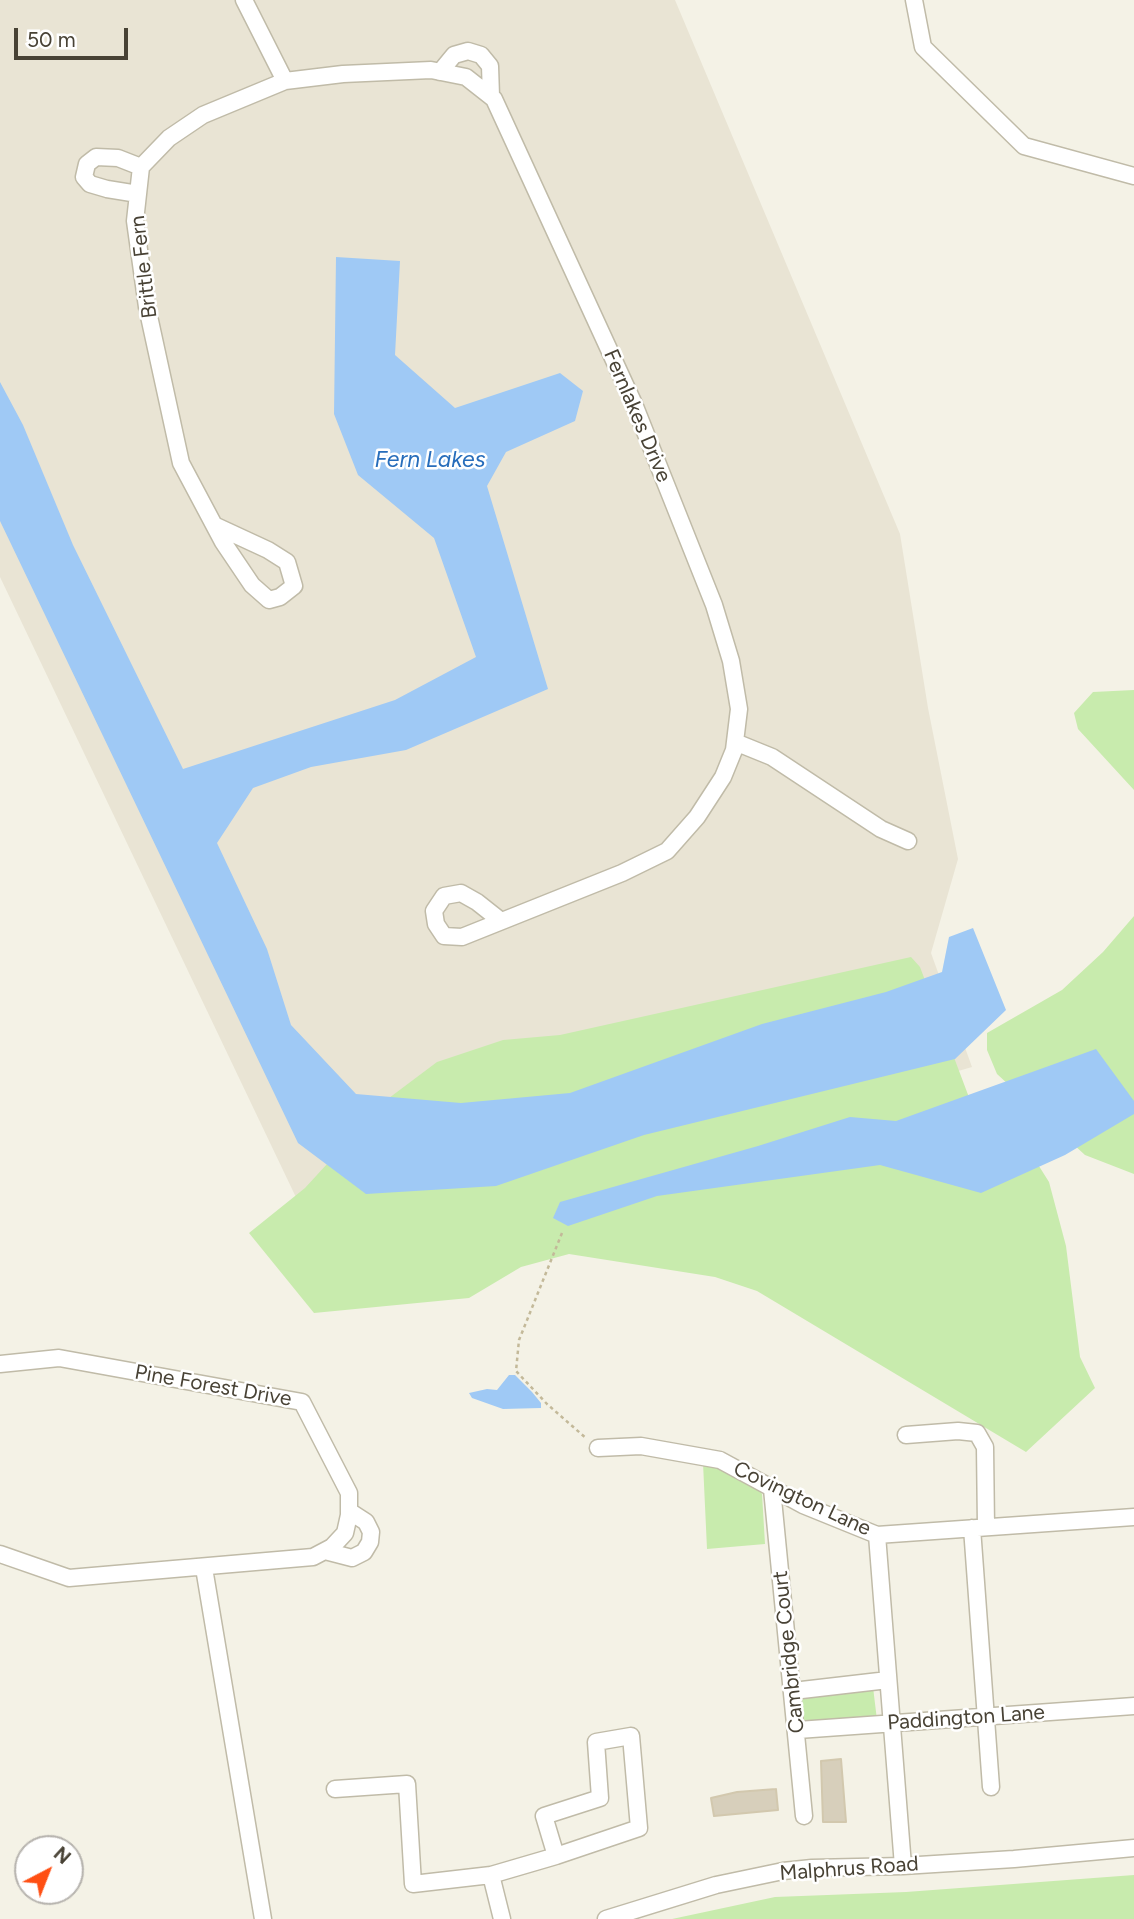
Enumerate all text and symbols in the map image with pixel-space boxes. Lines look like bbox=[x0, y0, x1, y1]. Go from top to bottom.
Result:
scale bar bbox=[18, 14, 131, 58]
text: 50 m bbox=[27, 27, 76, 52]
street label: Brittle Fern bbox=[125, 214, 163, 320]
street label: Fernlakes Drive bbox=[598, 346, 676, 486]
water label: Fern Lakes bbox=[374, 446, 486, 474]
street label: Pine Forest Drive bbox=[133, 1360, 293, 1412]
street label: Covington Lane bbox=[729, 1456, 875, 1542]
street label: Cambridge Court bbox=[768, 1569, 810, 1735]
street label: Paddington Lane bbox=[886, 1700, 1046, 1736]
north arrow bbox=[14, 1835, 84, 1905]
text: N bbox=[49, 1842, 75, 1869]
street label: Malphrus Road bbox=[779, 1852, 919, 1886]

